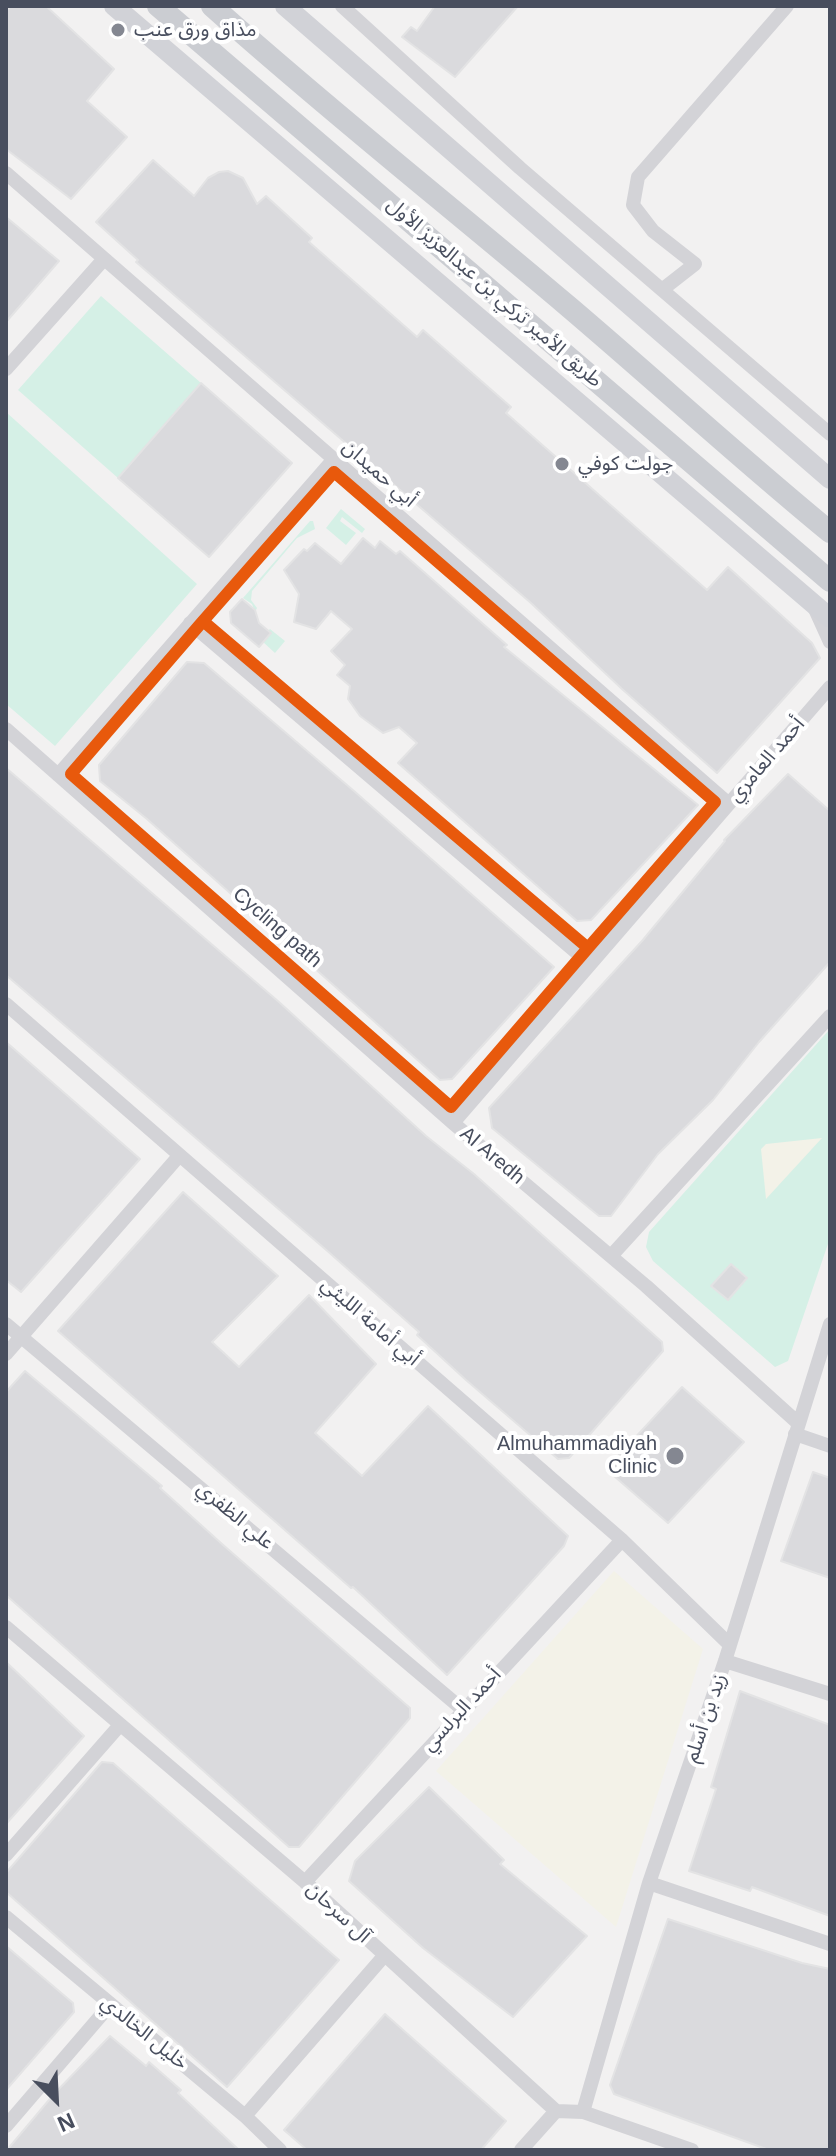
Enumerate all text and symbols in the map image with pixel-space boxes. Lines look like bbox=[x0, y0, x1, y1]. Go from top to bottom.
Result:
place label: مذاق ورق عنب bbox=[134, 18, 256, 42]
marker: مذاق ورق عنب bbox=[109, 21, 127, 39]
street label: طريق الأمير تركي بن عبدالعزيز الأول bbox=[381, 193, 607, 393]
street label: أبي حميدان bbox=[337, 435, 421, 513]
place label: جولت كوفي bbox=[578, 452, 673, 476]
marker: جولت كوفي bbox=[553, 455, 571, 473]
street label: أحمد العامري bbox=[724, 713, 810, 807]
street label: Cycling path bbox=[228, 883, 326, 973]
street label: Al Aredh bbox=[455, 1122, 529, 1190]
street label: أبي أمامة الليثي bbox=[316, 1273, 424, 1371]
place label: Almuhammadiyah Clinic bbox=[497, 1432, 657, 1479]
marker: Almuhammadiyah Clinic bbox=[664, 1445, 686, 1467]
street label: علي الظفري bbox=[191, 1477, 279, 1555]
street label: أحمد البرلسي bbox=[417, 1663, 507, 1757]
street label: زيد بن أسلم bbox=[680, 1671, 732, 1765]
street label: آل سرحان bbox=[301, 1878, 375, 1948]
street label: خليل الخالدي bbox=[96, 1991, 192, 2075]
north arrow bbox=[16, 2060, 96, 2140]
text: N bbox=[54, 2108, 78, 2137]

